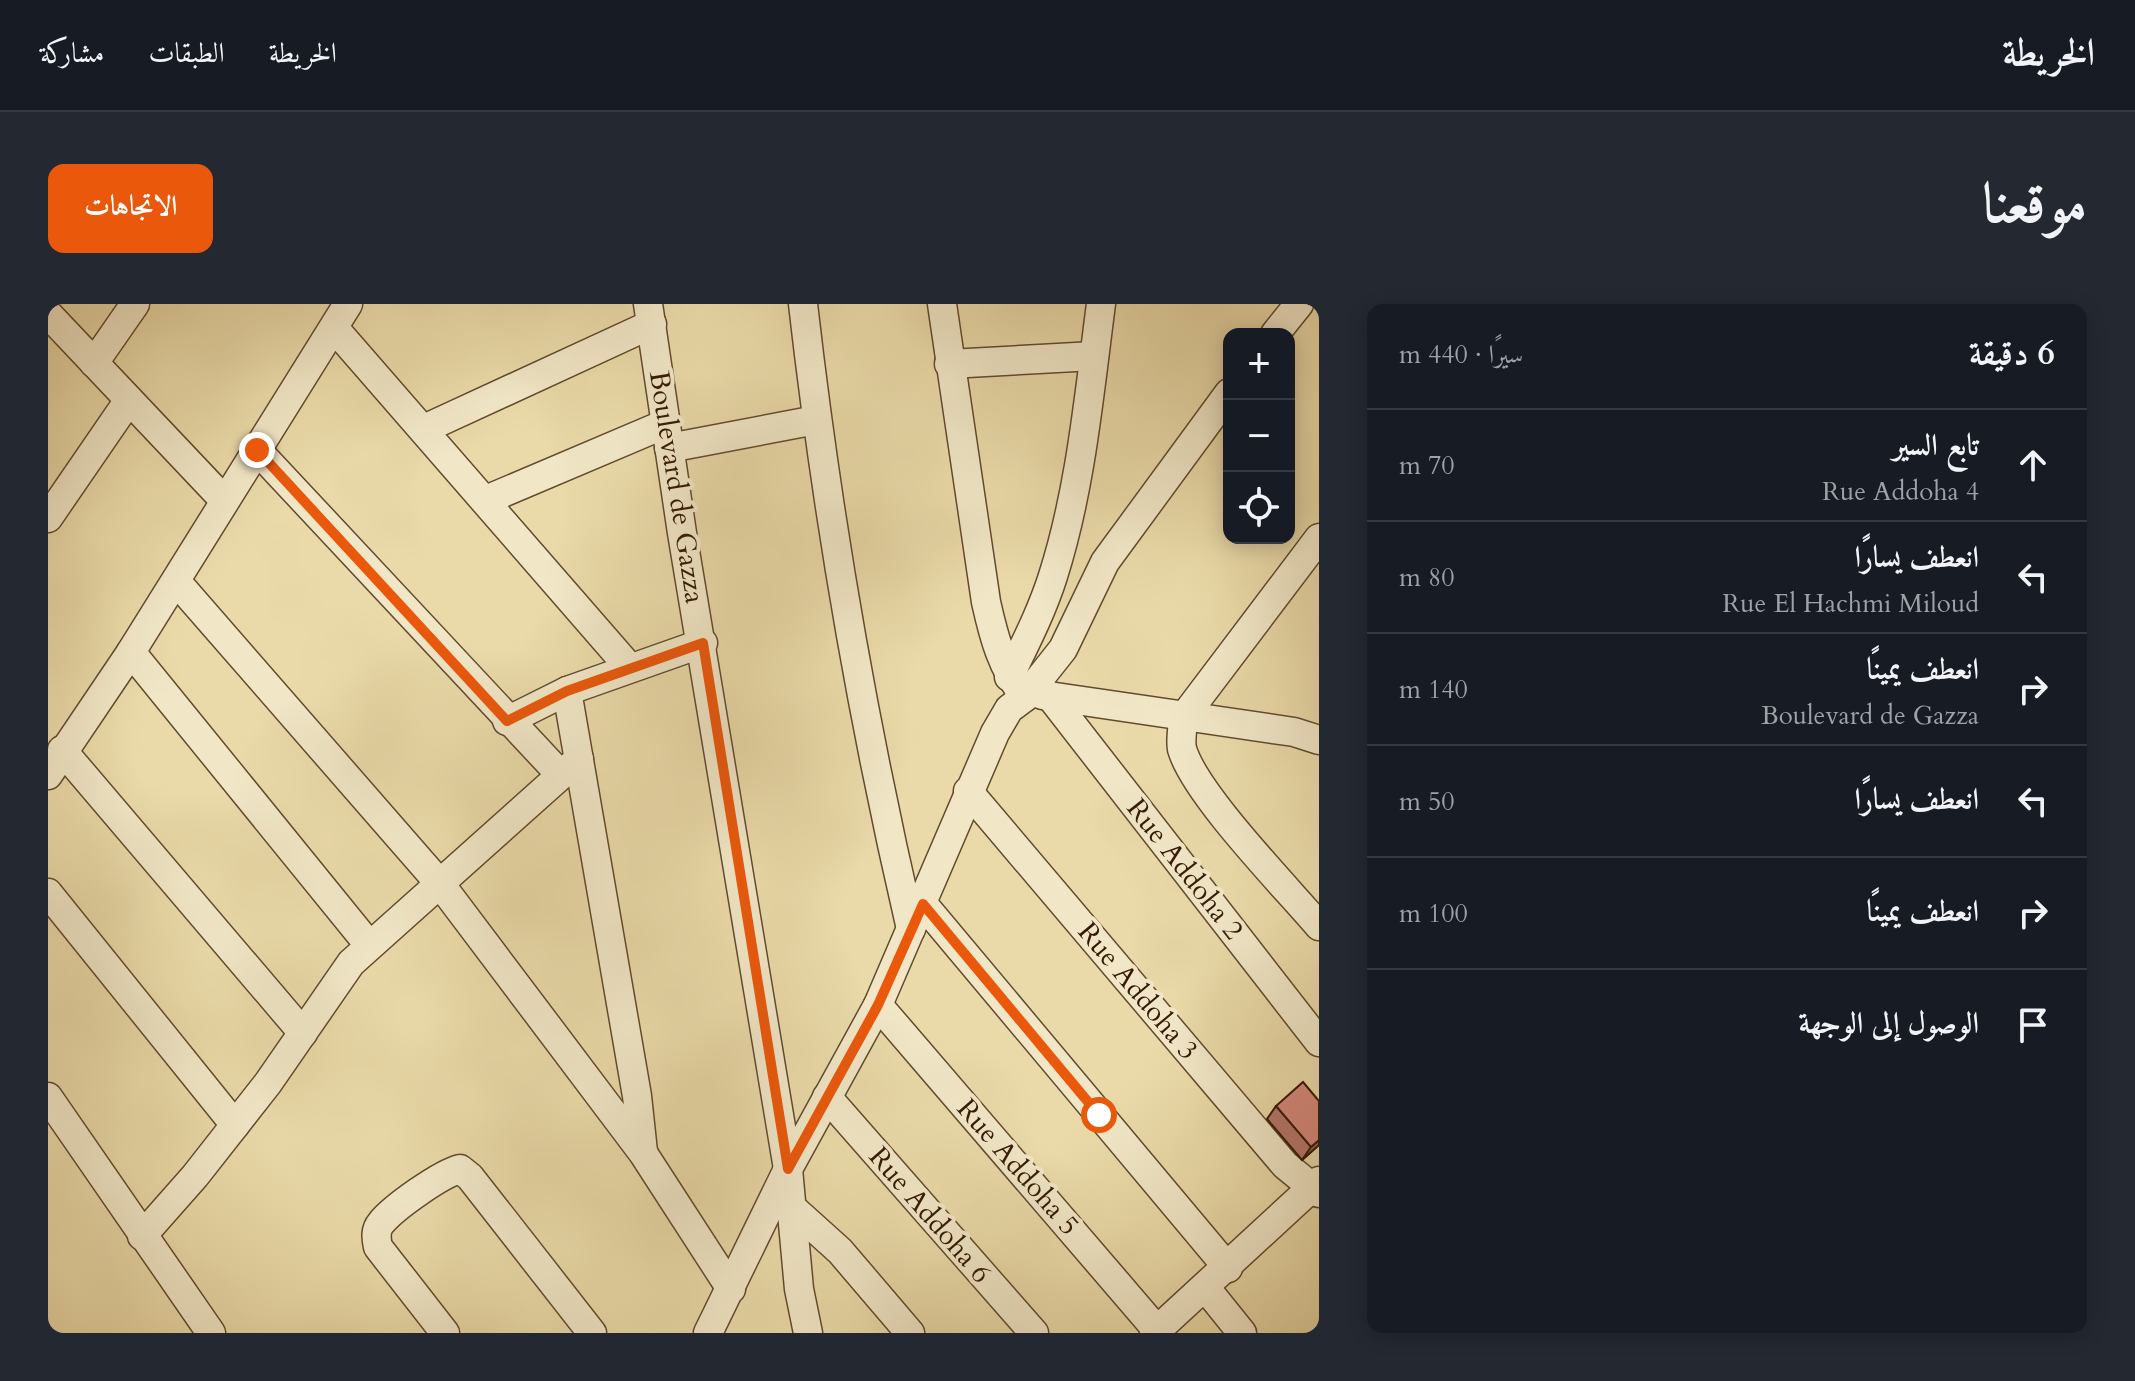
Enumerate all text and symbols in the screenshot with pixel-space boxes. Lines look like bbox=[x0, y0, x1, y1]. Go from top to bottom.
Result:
text: الخريطة bbox=[2003, 27, 2095, 79]
text: مشاركة bbox=[40, 34, 104, 72]
text: الطبقات bbox=[148, 34, 225, 72]
text: الخريطة bbox=[269, 34, 337, 72]
button: الاتجاهات bbox=[48, 164, 213, 253]
text: موقعنا bbox=[1982, 167, 2087, 242]
map controls bbox=[1223, 328, 1295, 544]
button: + bbox=[1223, 328, 1295, 400]
text: 6 دقيقة bbox=[1969, 330, 2055, 376]
text: سيرًا · 440 m bbox=[1399, 337, 1523, 372]
street label: Boulevard de Gazza bbox=[640, 368, 714, 606]
button: − bbox=[1223, 400, 1295, 472]
text: تابع السير bbox=[1893, 425, 1979, 466]
route end bbox=[239, 432, 275, 468]
icon: ahead bbox=[2011, 443, 2055, 487]
text: 70 m bbox=[1399, 448, 1455, 483]
button: locate bbox=[1223, 472, 1295, 544]
text: Rue Addoha 4 bbox=[1822, 474, 1979, 509]
text: انعطف يسارًا bbox=[1854, 537, 1979, 578]
icon: left bbox=[2011, 555, 2055, 599]
text: 80 m bbox=[1399, 560, 1455, 595]
text: Rue El Hachmi Miloud bbox=[1722, 586, 1979, 621]
text: انعطف يمينًا bbox=[1866, 649, 1979, 690]
icon: right bbox=[2011, 667, 2055, 711]
text: 140 m bbox=[1399, 672, 1468, 707]
text: Boulevard de Gazza bbox=[1761, 698, 1979, 733]
text: انعطف يسارًا bbox=[1854, 779, 1979, 820]
icon: left bbox=[2011, 779, 2055, 823]
text: 50 m bbox=[1399, 784, 1455, 819]
street label: Rue Addoha 2 bbox=[1118, 791, 1252, 947]
text: انعطف يمينًا bbox=[1866, 891, 1979, 932]
icon: right bbox=[2011, 891, 2055, 935]
text: 100 m bbox=[1399, 896, 1468, 931]
street label: Rue Addoha 3 bbox=[1069, 914, 1207, 1068]
text: الوصول إلى الوجهة bbox=[1799, 1003, 1979, 1044]
icon: arrive bbox=[2011, 1003, 2055, 1047]
street label: Rue Addoha 5 bbox=[948, 1091, 1088, 1243]
route start bbox=[1081, 1097, 1117, 1133]
street label: Rue Addoha 6 bbox=[860, 1139, 1000, 1291]

